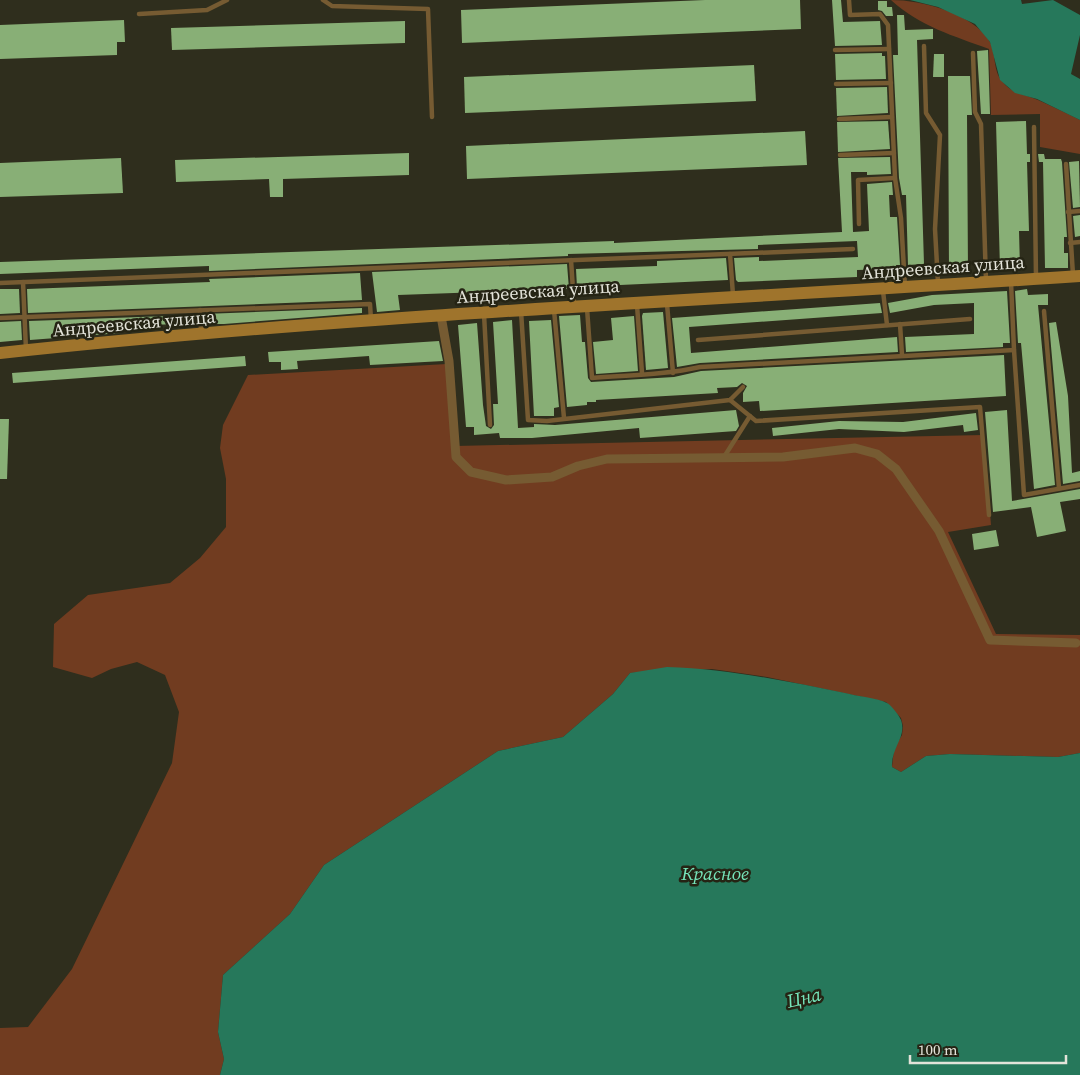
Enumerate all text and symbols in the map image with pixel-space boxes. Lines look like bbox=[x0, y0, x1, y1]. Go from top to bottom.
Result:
street label: Андреевская улица bbox=[861, 249, 1026, 285]
street label: Андреевская улица bbox=[456, 273, 621, 309]
street label: Андреевская улица bbox=[52, 303, 217, 343]
water label: Красное bbox=[680, 860, 749, 886]
water label: Цна bbox=[783, 980, 824, 1014]
scale bar bbox=[910, 1032, 1066, 1064]
text: 100 m bbox=[918, 1039, 958, 1060]

